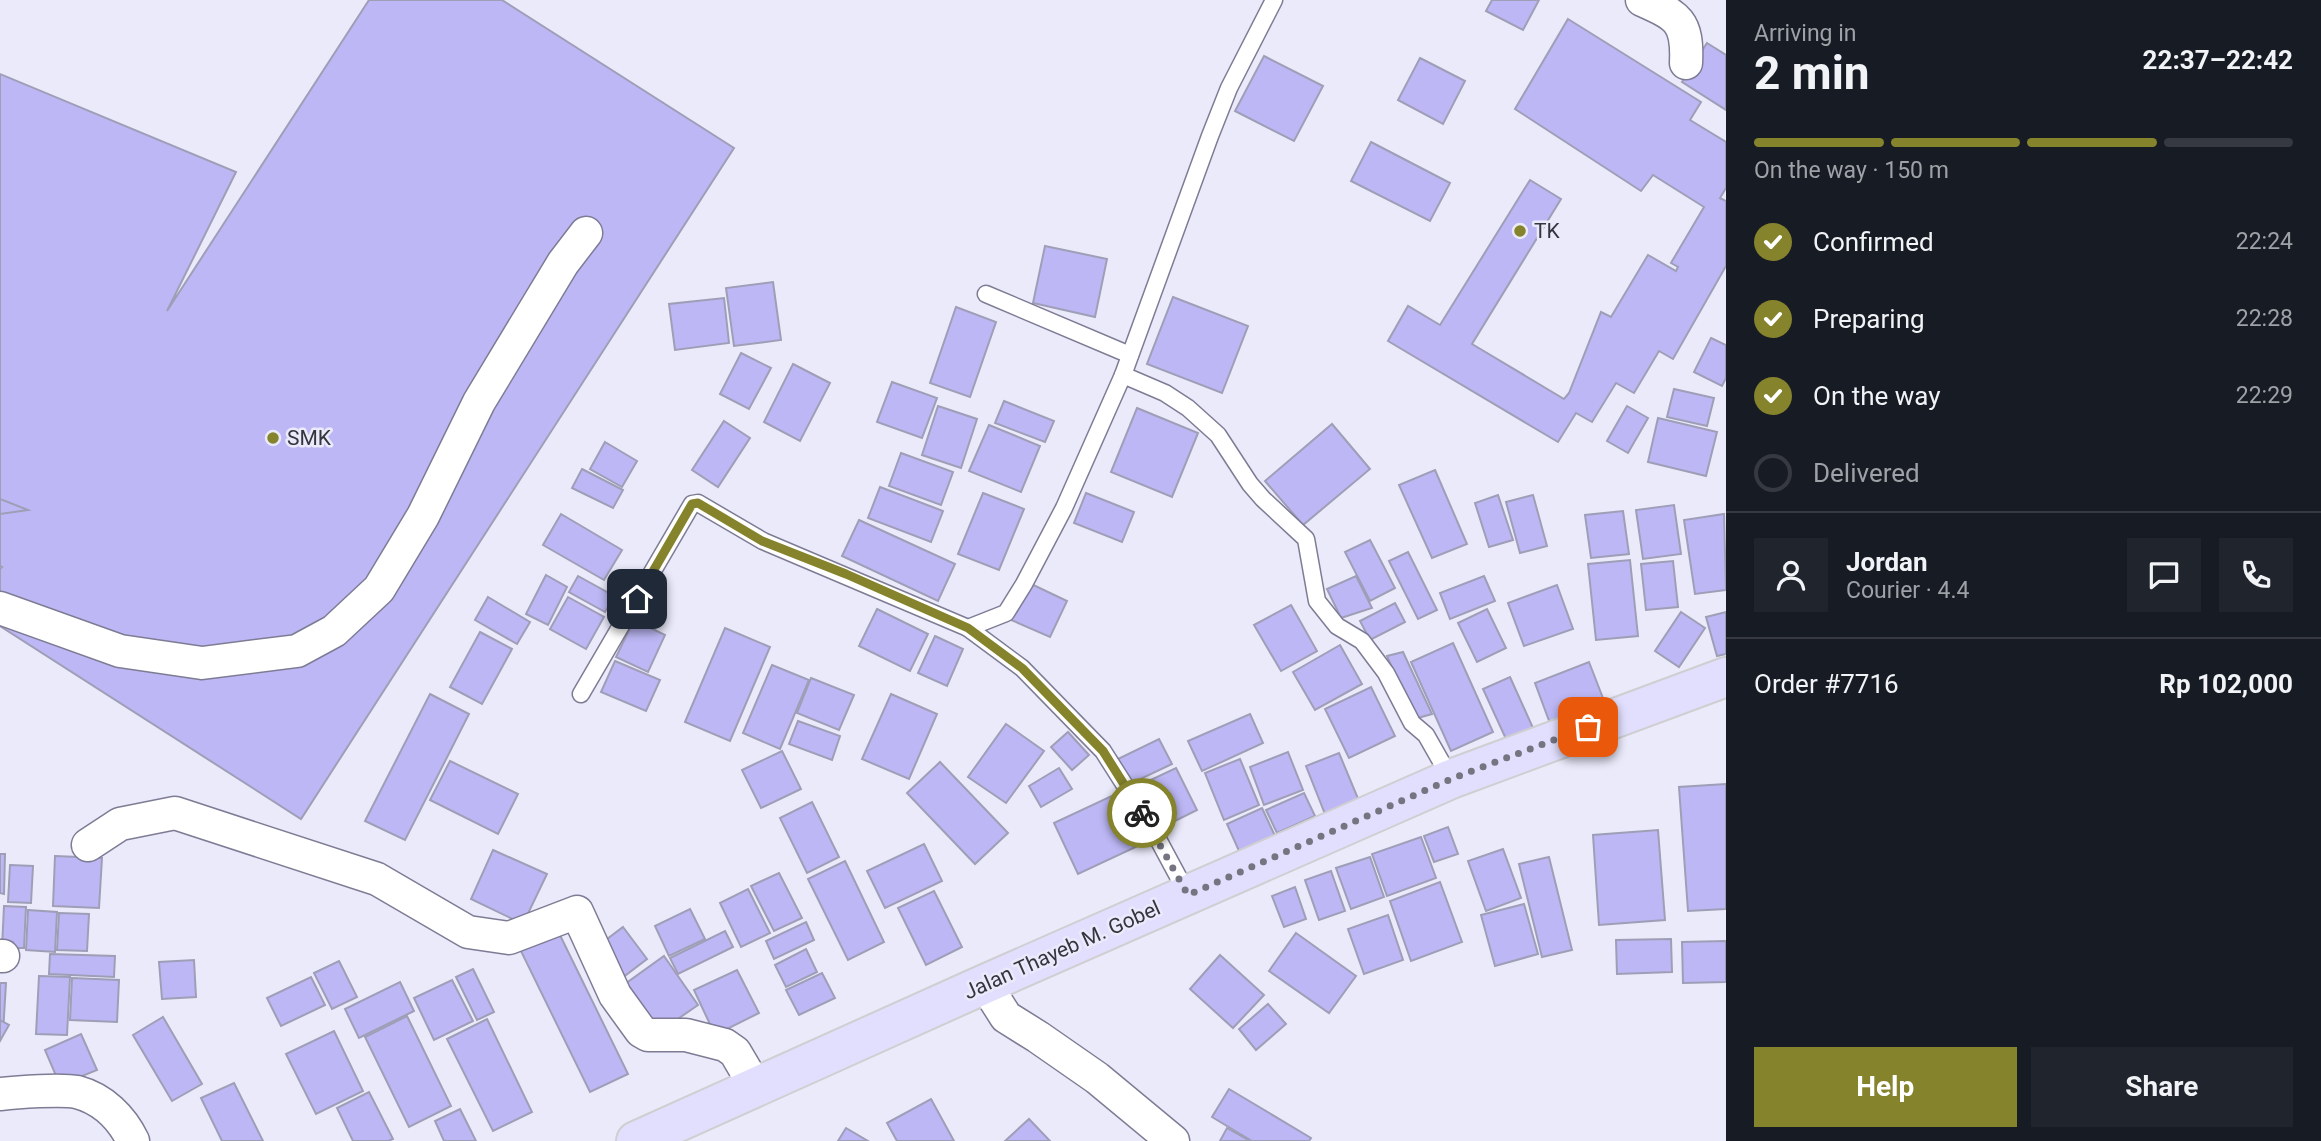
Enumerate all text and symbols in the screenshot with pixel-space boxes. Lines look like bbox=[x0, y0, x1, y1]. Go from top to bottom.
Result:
text: Arriving in bbox=[1754, 20, 1857, 47]
text: 22:37–22:42 bbox=[2143, 45, 2293, 75]
text: 2 min bbox=[1754, 46, 1870, 100]
text: On the way · 150 m bbox=[1754, 157, 1949, 184]
place label: TK bbox=[1534, 219, 1561, 243]
marker: TK bbox=[1512, 223, 1528, 239]
icon: check bbox=[1754, 223, 1792, 261]
text: Confirmed bbox=[1813, 227, 1934, 257]
text: 22:24 bbox=[2236, 228, 2293, 255]
icon: check bbox=[1754, 300, 1792, 338]
text: Preparing bbox=[1813, 304, 1925, 334]
text: 22:28 bbox=[2236, 305, 2293, 332]
icon: check bbox=[1754, 377, 1792, 415]
text: On the way bbox=[1813, 381, 1941, 411]
text: 22:29 bbox=[2236, 382, 2293, 409]
place label: SMK bbox=[287, 426, 332, 450]
marker: SMK bbox=[265, 430, 281, 446]
text: Delivered bbox=[1813, 458, 1920, 488]
button: person bbox=[1754, 538, 1828, 612]
button: chat bbox=[2127, 538, 2201, 612]
button: phone bbox=[2219, 538, 2293, 612]
text: Jordan bbox=[1846, 547, 1928, 577]
pin bbox=[607, 569, 667, 629]
text: Courier · 4.4 bbox=[1846, 577, 1969, 604]
icon: home bbox=[618, 580, 656, 618]
text: Order #7716 bbox=[1754, 669, 1899, 699]
text: Rp 102,000 bbox=[2159, 669, 2293, 699]
pin bbox=[1558, 697, 1618, 757]
icon: bag bbox=[1569, 708, 1607, 746]
courier bbox=[1107, 778, 1177, 848]
icon: bike bbox=[1123, 794, 1161, 832]
street label: Jalan Thayeb M. Gobel bbox=[960, 896, 1164, 1004]
button: Help bbox=[1754, 1047, 2017, 1127]
button: Share bbox=[2031, 1047, 2293, 1127]

